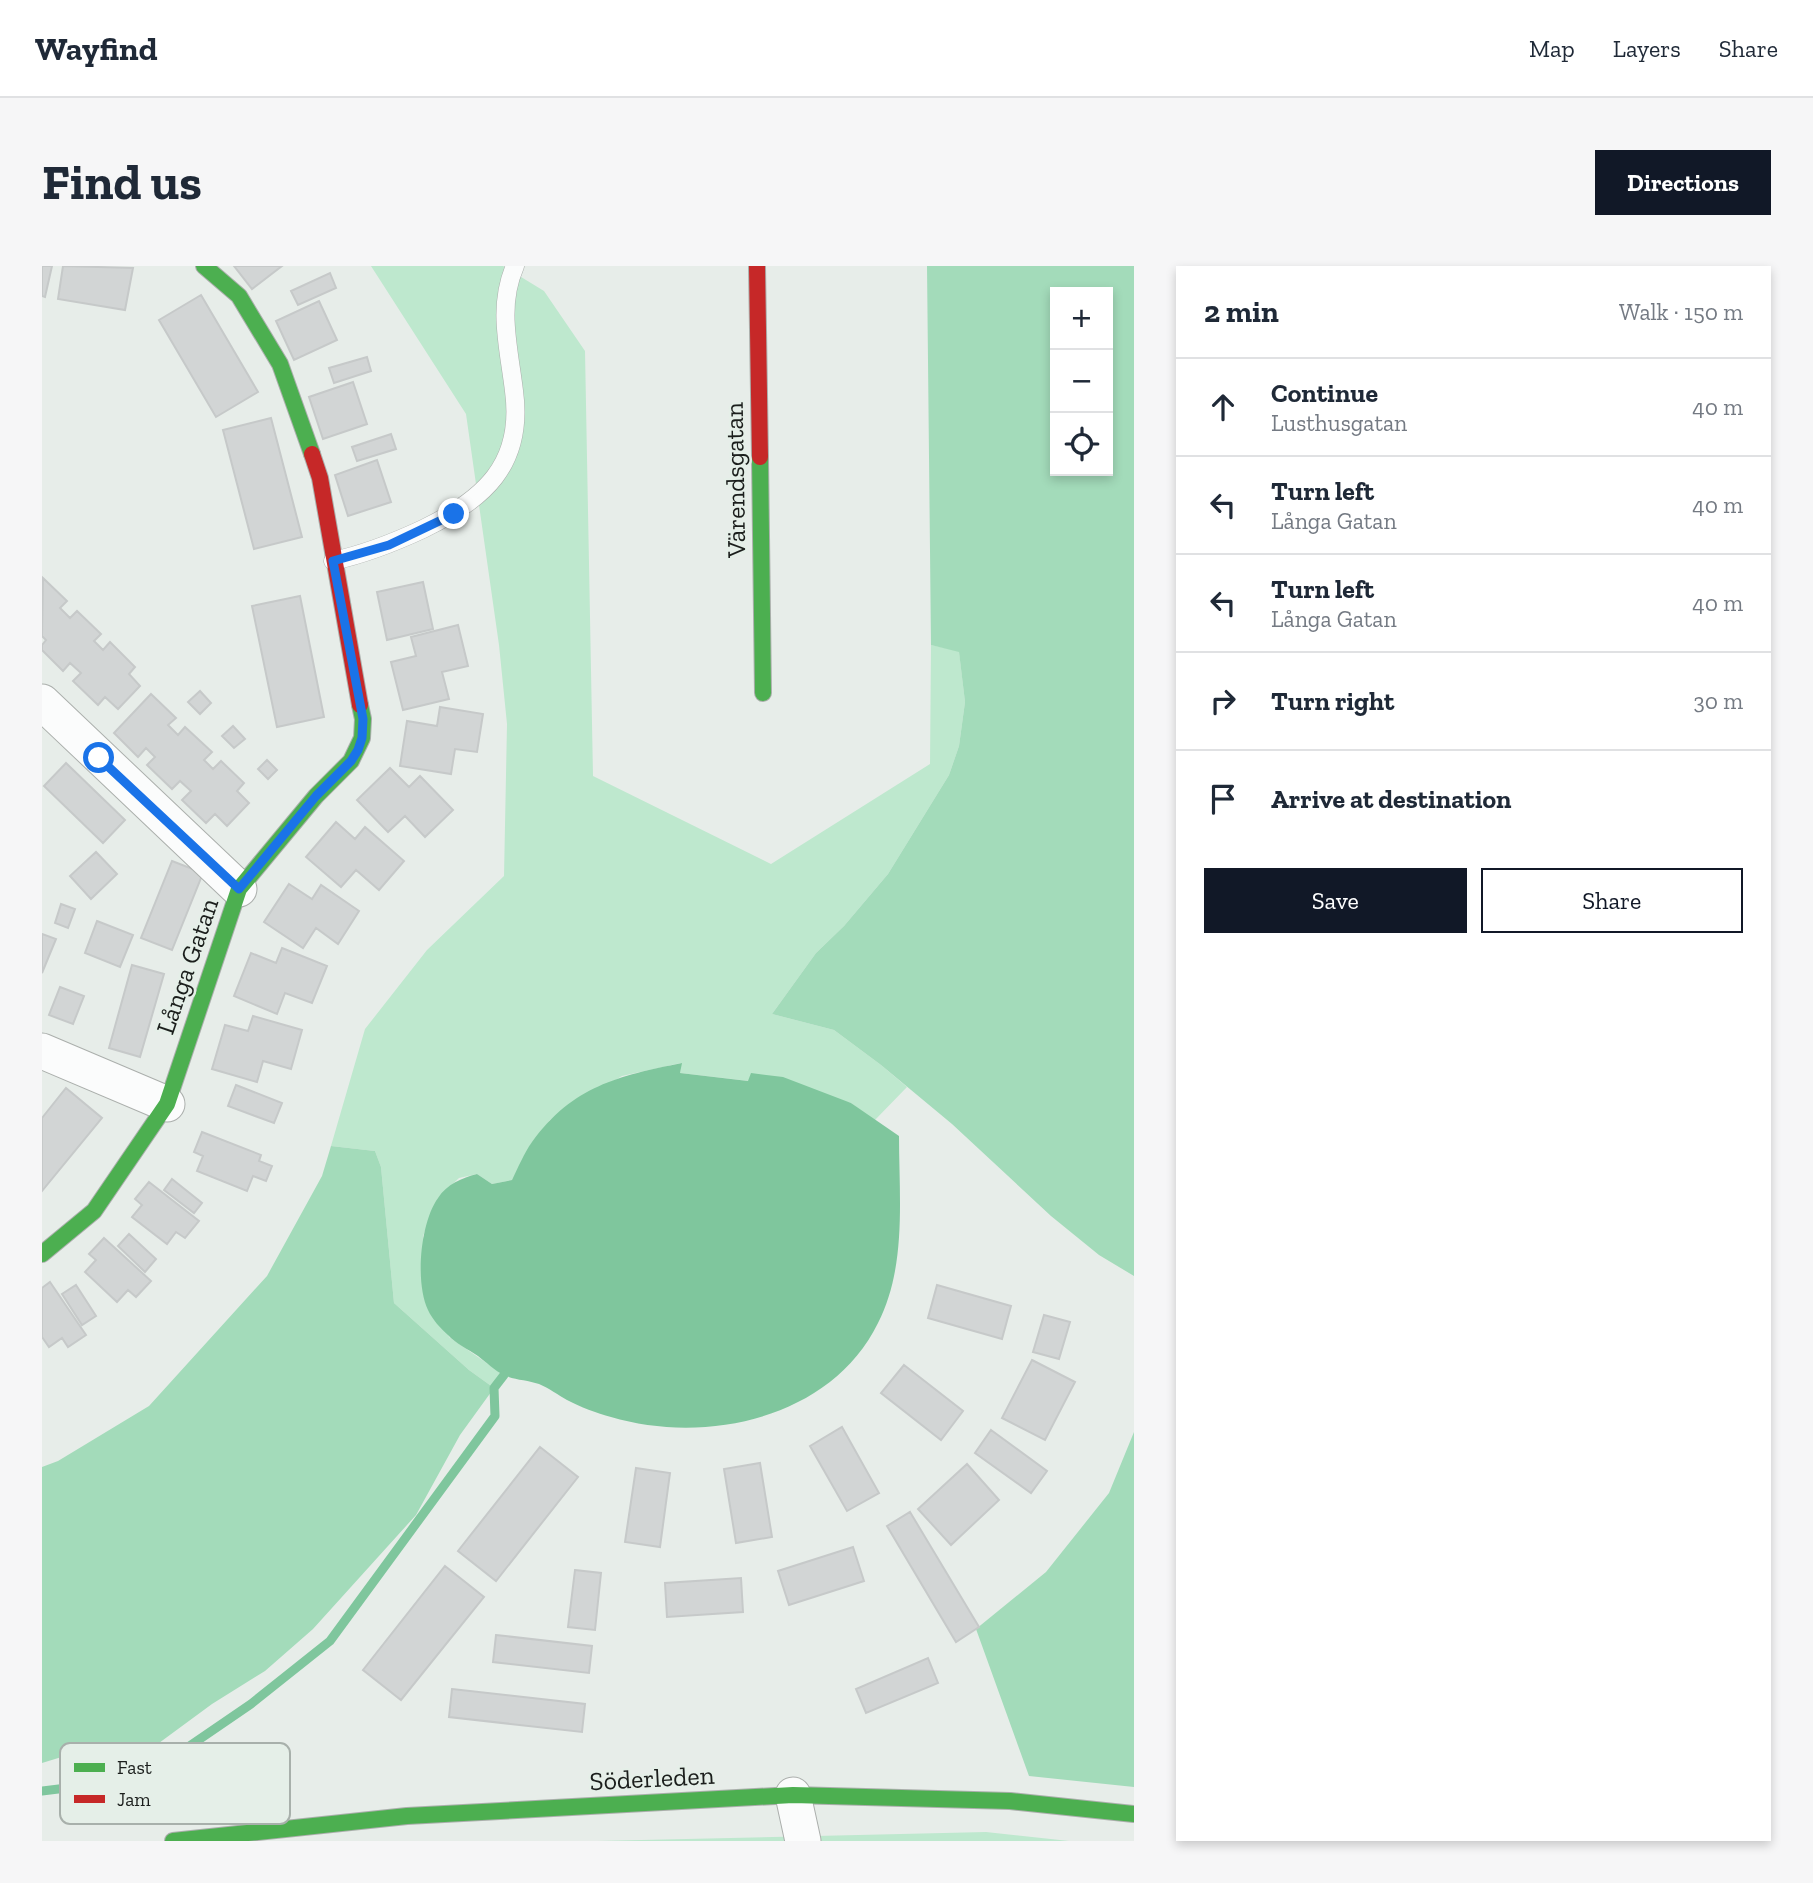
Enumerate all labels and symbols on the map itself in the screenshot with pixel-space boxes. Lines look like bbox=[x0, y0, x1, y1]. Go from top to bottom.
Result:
street label: Värendsgatan bbox=[718, 402, 752, 559]
route end bbox=[438, 498, 469, 529]
route start bbox=[83, 742, 114, 773]
street label: Långa Gatan bbox=[149, 894, 225, 1038]
legend bbox=[60, 1743, 290, 1824]
text: Fast bbox=[117, 1756, 152, 1779]
street label: Söderleden bbox=[589, 1759, 715, 1797]
text: Jam bbox=[117, 1788, 151, 1811]

